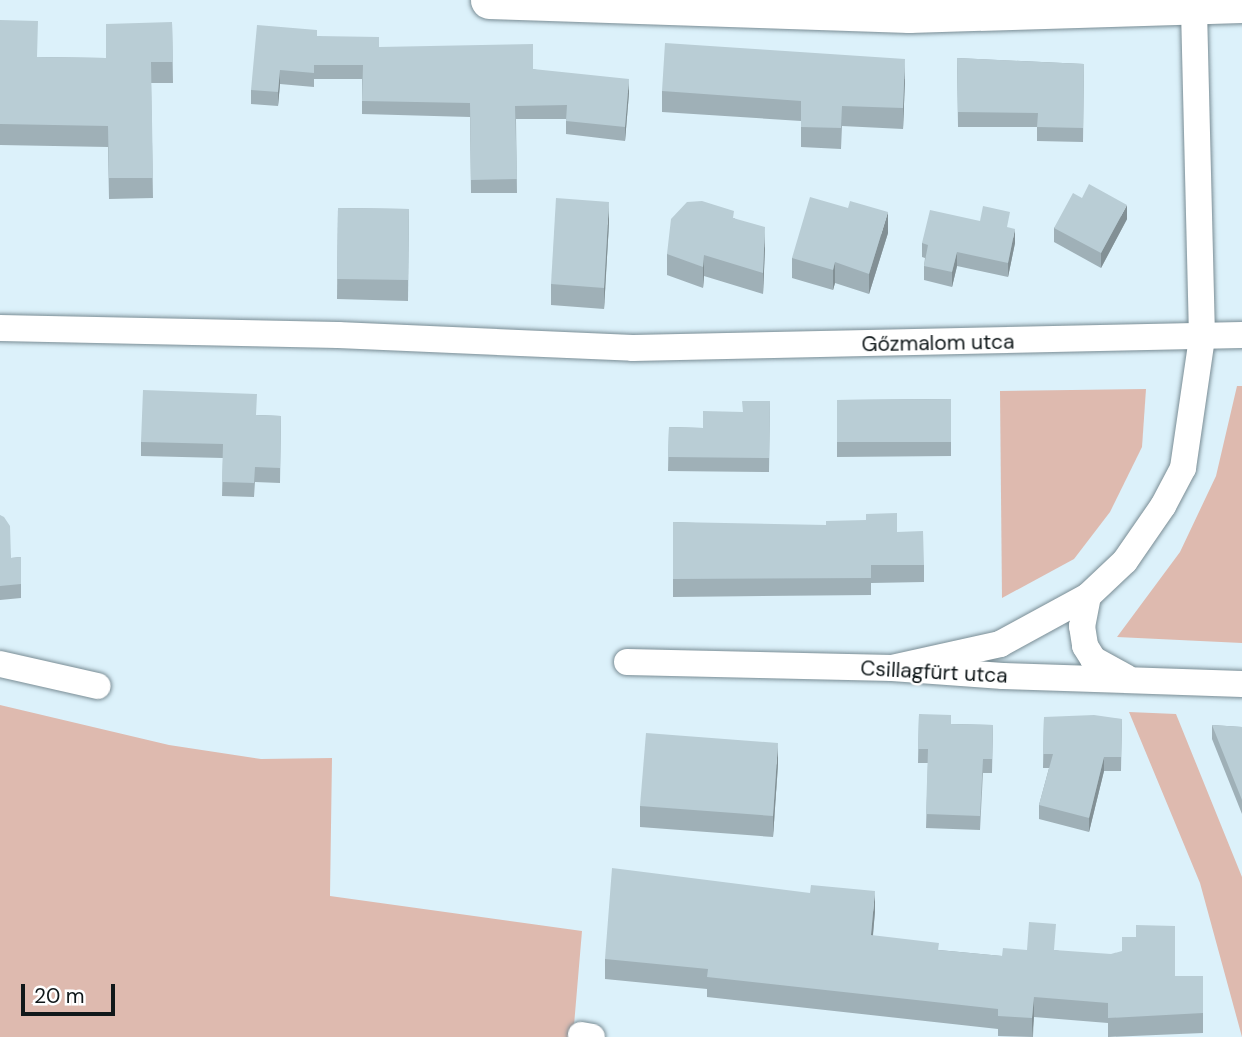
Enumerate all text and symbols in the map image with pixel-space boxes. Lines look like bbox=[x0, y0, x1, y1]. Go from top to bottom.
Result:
street label: Gőzmalom utca bbox=[861, 329, 1015, 357]
street label: Csillagfürt utca bbox=[860, 656, 1008, 688]
scale bar bbox=[24, 970, 119, 1014]
text: 20 m bbox=[34, 982, 85, 1010]

